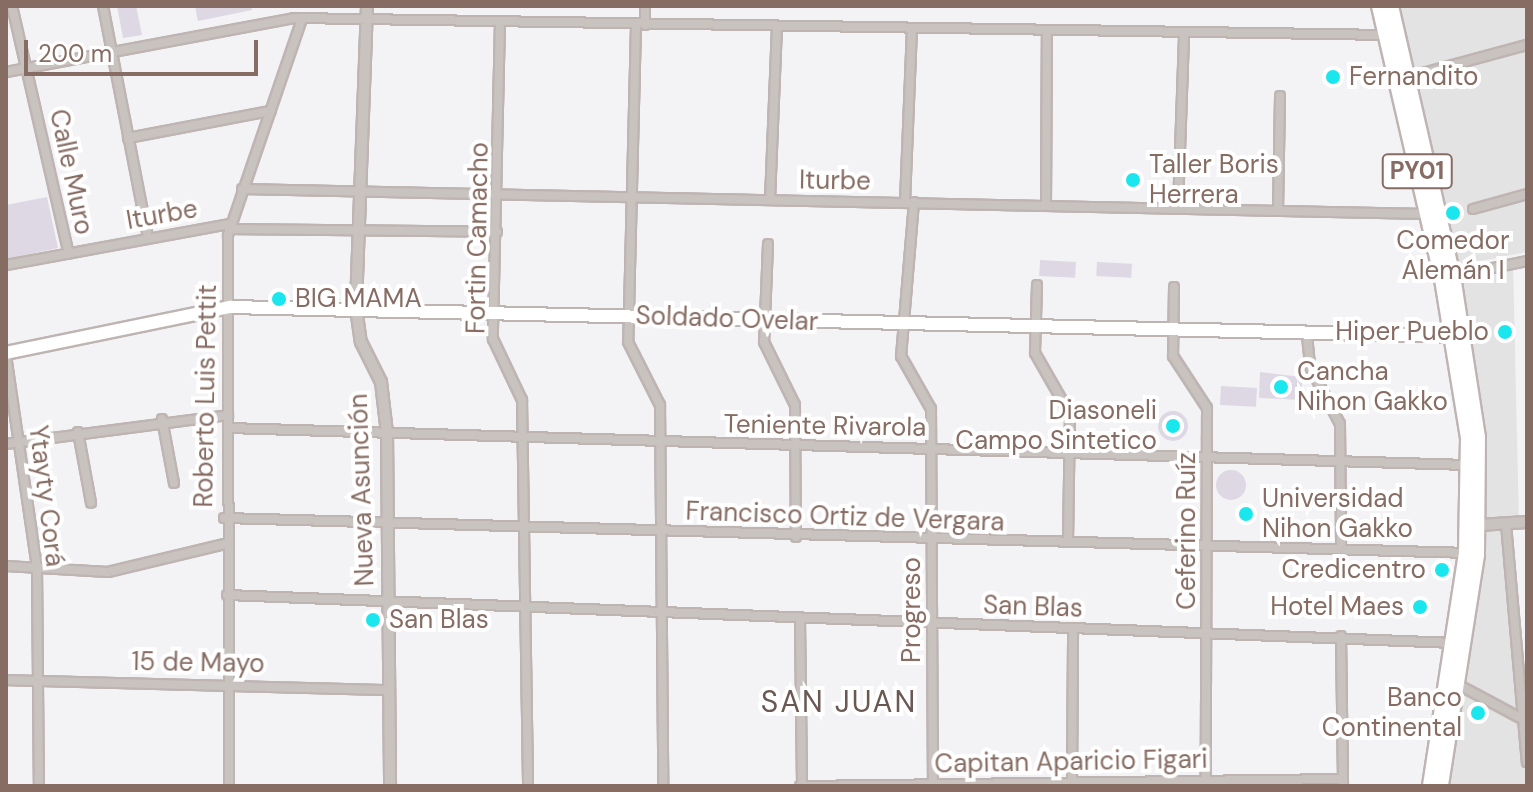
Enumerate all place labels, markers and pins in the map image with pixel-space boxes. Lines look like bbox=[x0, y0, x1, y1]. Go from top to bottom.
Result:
place label: Fernandito bbox=[1349, 61, 1479, 93]
marker: Fernandito bbox=[1324, 68, 1342, 86]
place label: Taller Boris Herrera bbox=[1149, 149, 1279, 210]
marker: Taller Boris Herrera bbox=[1124, 171, 1142, 189]
marker: Comedor Alemán I bbox=[1444, 204, 1462, 222]
place label: Comedor Alemán I bbox=[1396, 225, 1510, 286]
place label: BIG MAMA bbox=[295, 283, 422, 315]
marker: BIG MAMA bbox=[270, 290, 288, 308]
place label: Hiper Pueblo bbox=[1335, 316, 1489, 348]
marker: Hiper Pueblo bbox=[1496, 323, 1514, 341]
place label: Cancha Nihon Gakko bbox=[1297, 356, 1448, 418]
marker: Cancha Nihon Gakko bbox=[1272, 378, 1290, 396]
place label: Diasoneli Campo Sintetico bbox=[955, 395, 1157, 456]
marker: Diasoneli Campo Sintetico bbox=[1164, 417, 1182, 435]
place label: Universidad Nihon Gakko bbox=[1262, 483, 1413, 544]
marker: Universidad Nihon Gakko bbox=[1237, 505, 1255, 523]
place label: Credicentro bbox=[1282, 554, 1426, 586]
marker: Credicentro bbox=[1433, 561, 1451, 579]
place label: Hotel Maes bbox=[1270, 591, 1404, 623]
marker: Hotel Maes bbox=[1411, 598, 1429, 616]
place label: San Blas bbox=[389, 604, 489, 636]
marker: San Blas bbox=[364, 611, 382, 629]
place label: Banco Continental bbox=[1322, 682, 1462, 744]
marker: Banco Continental bbox=[1469, 704, 1487, 722]

